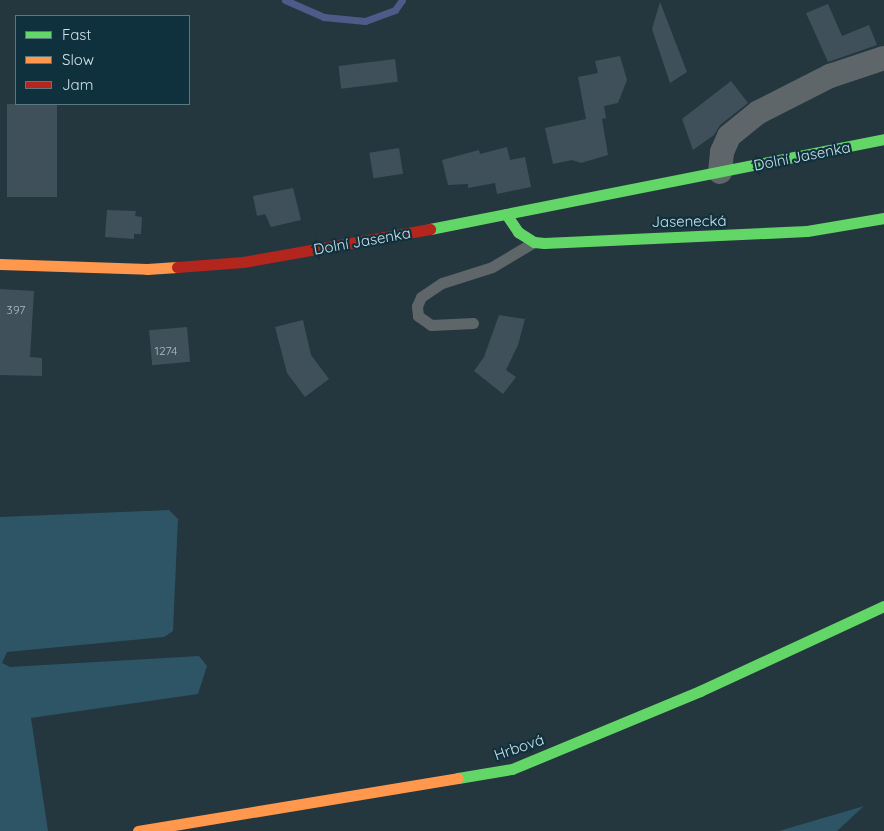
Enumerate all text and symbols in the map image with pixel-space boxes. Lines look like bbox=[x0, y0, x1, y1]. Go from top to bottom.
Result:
legend bbox=[15, 15, 190, 105]
text: Fast bbox=[62, 25, 91, 44]
text: Slow bbox=[62, 50, 94, 69]
text: Jam bbox=[62, 75, 93, 94]
street label: Dolní Jasenka bbox=[752, 138, 852, 174]
street label: Jasenecká bbox=[651, 211, 727, 231]
street label: Dolní Jasenka bbox=[312, 224, 412, 258]
house number: 397 bbox=[7, 303, 25, 317]
house number: 1274 bbox=[155, 344, 177, 358]
street label: Hrbová bbox=[492, 730, 546, 764]

